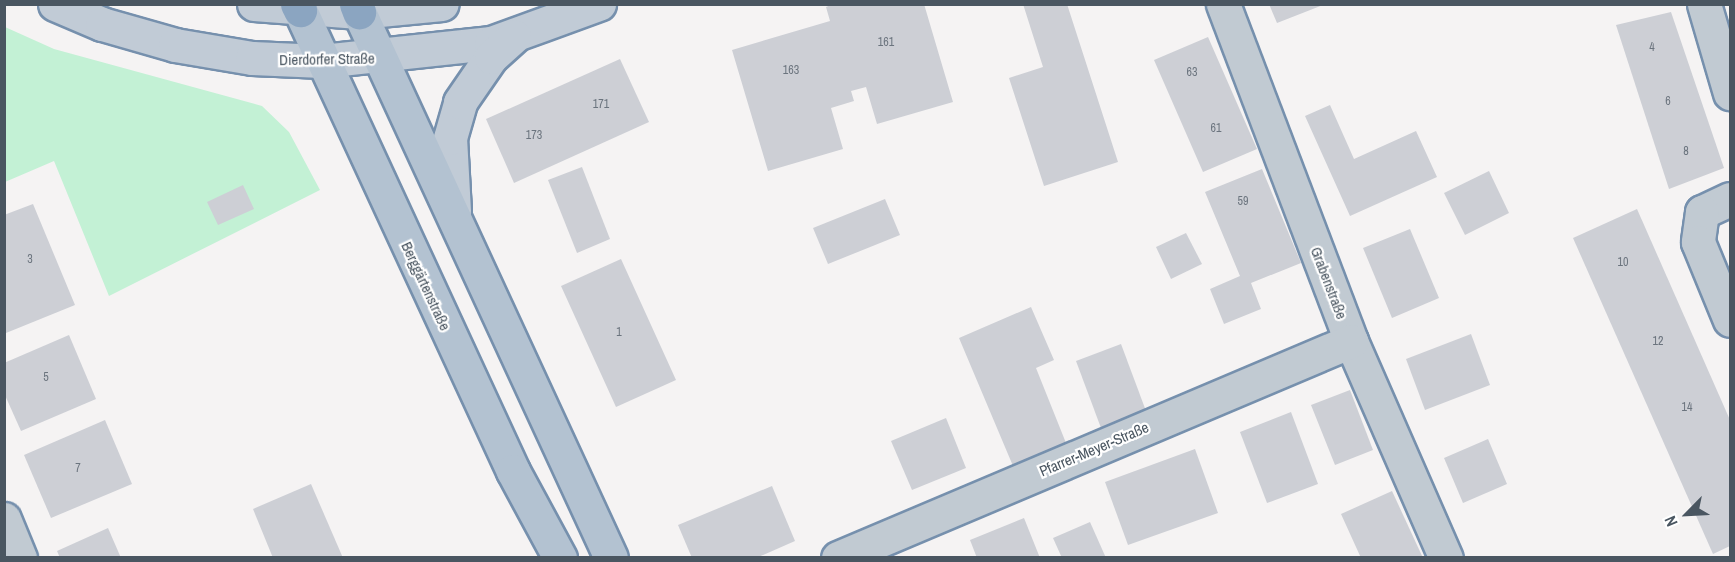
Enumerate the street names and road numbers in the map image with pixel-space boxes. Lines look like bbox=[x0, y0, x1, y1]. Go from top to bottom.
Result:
street label: Dierdorfer Straße bbox=[279, 49, 375, 69]
street label: Berggärtenstraße bbox=[398, 239, 454, 333]
street label: Grabenstraße bbox=[1307, 244, 1351, 322]
street label: Pfarrer-Meyer-Straße bbox=[1037, 418, 1151, 480]

